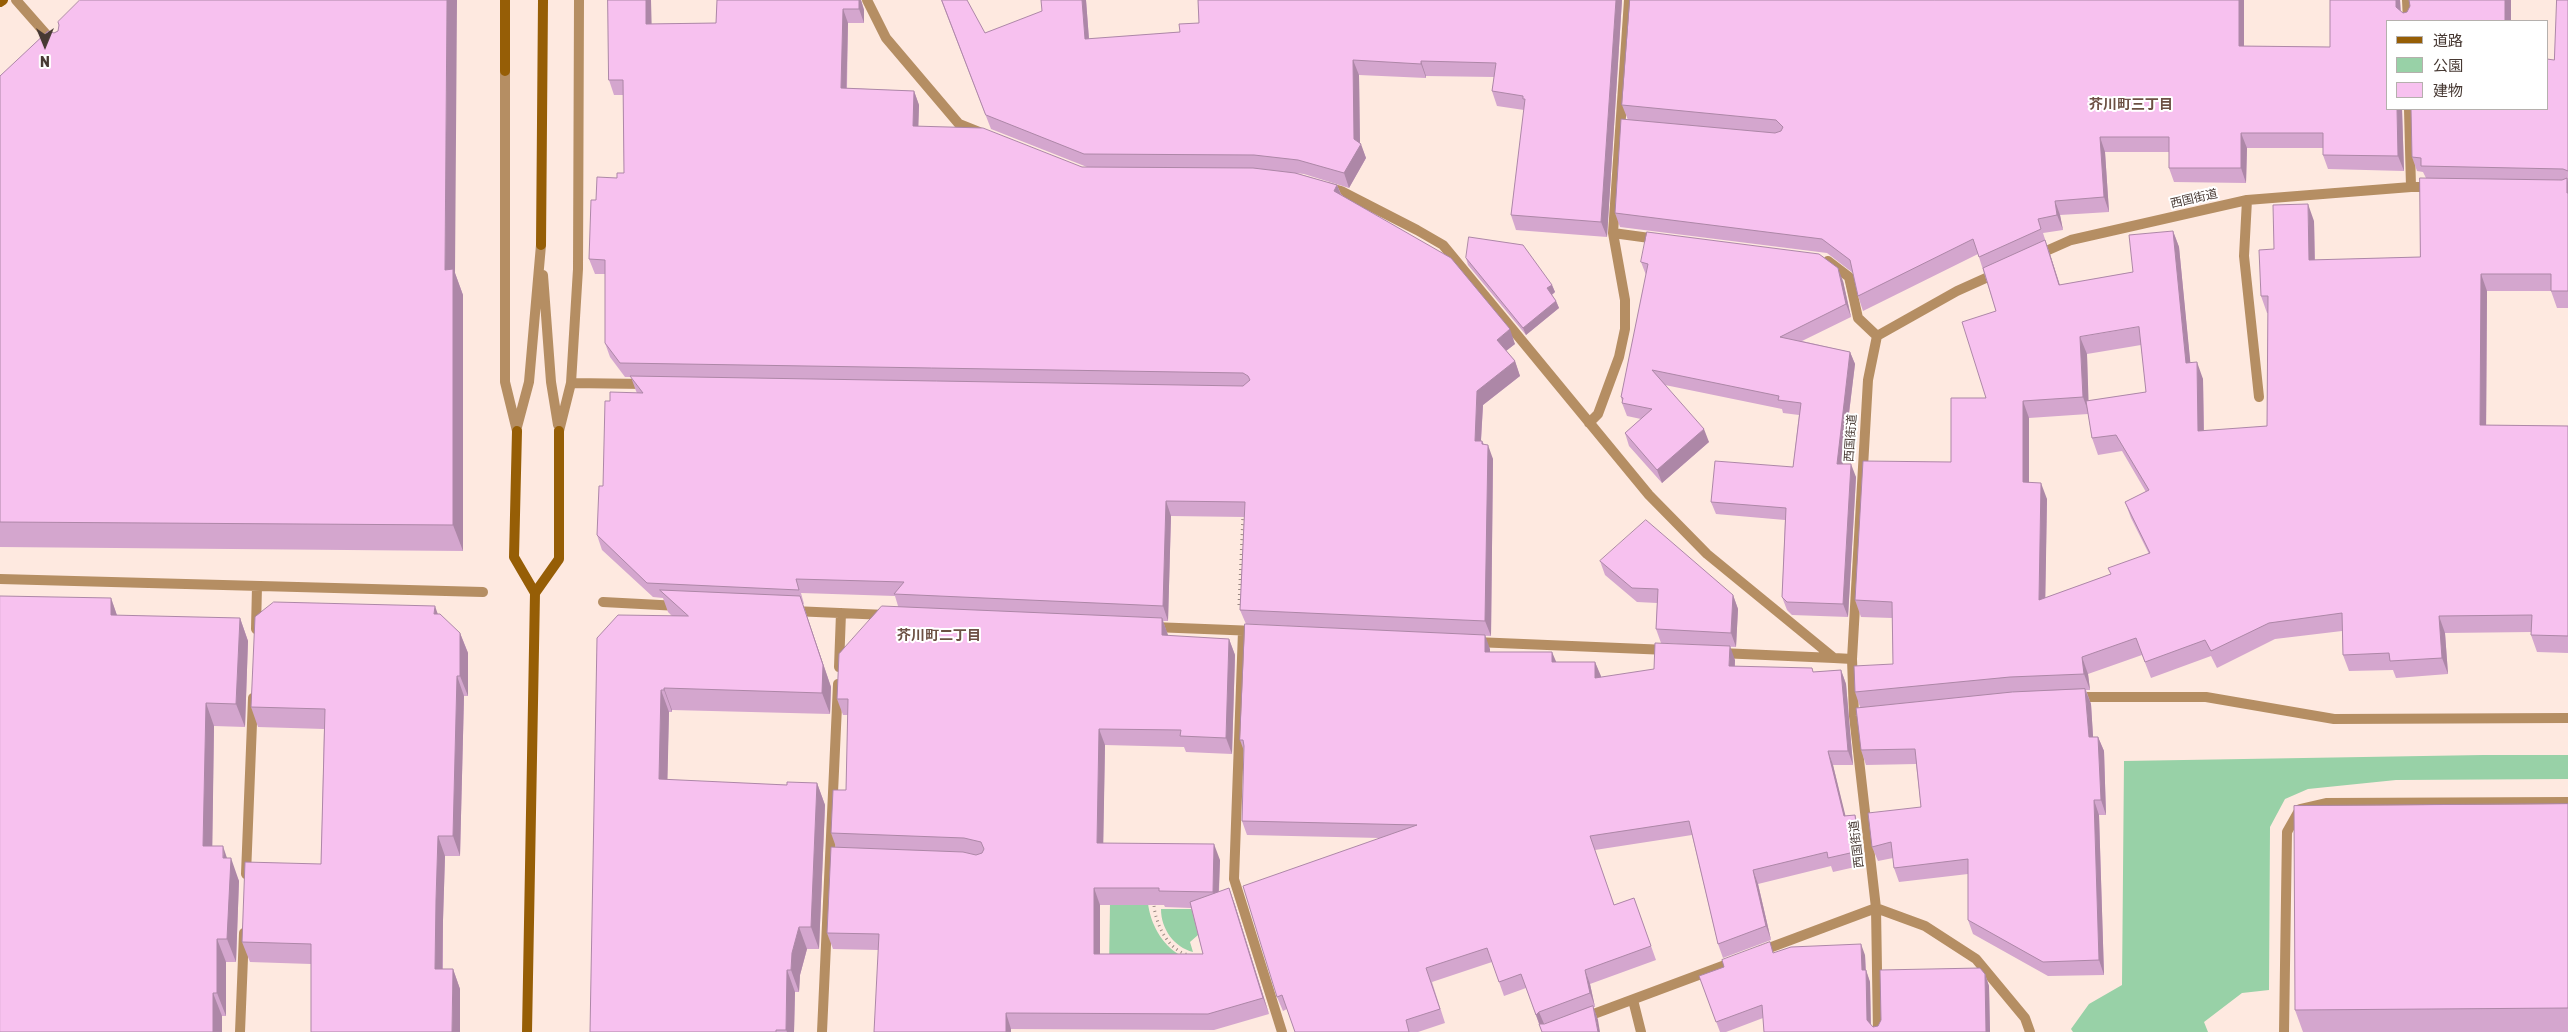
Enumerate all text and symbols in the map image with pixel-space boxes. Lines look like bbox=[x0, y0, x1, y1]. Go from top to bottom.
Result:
north arrow bbox=[20, 20, 70, 70]
legend bbox=[2386, 20, 2548, 110]
text: 道路 bbox=[2433, 32, 2463, 50]
text: N bbox=[40, 52, 50, 69]
text: 公園 bbox=[2433, 57, 2463, 75]
text: 建物 bbox=[2433, 82, 2463, 100]
district label: 芥川町三丁目 bbox=[2089, 97, 2173, 113]
street label: 西国街道 bbox=[2169, 187, 2219, 211]
street label: 西国街道 bbox=[1842, 414, 1860, 462]
district label: 芥川町二丁目 bbox=[897, 628, 981, 644]
street label: 西国街道 bbox=[1847, 819, 1867, 869]

